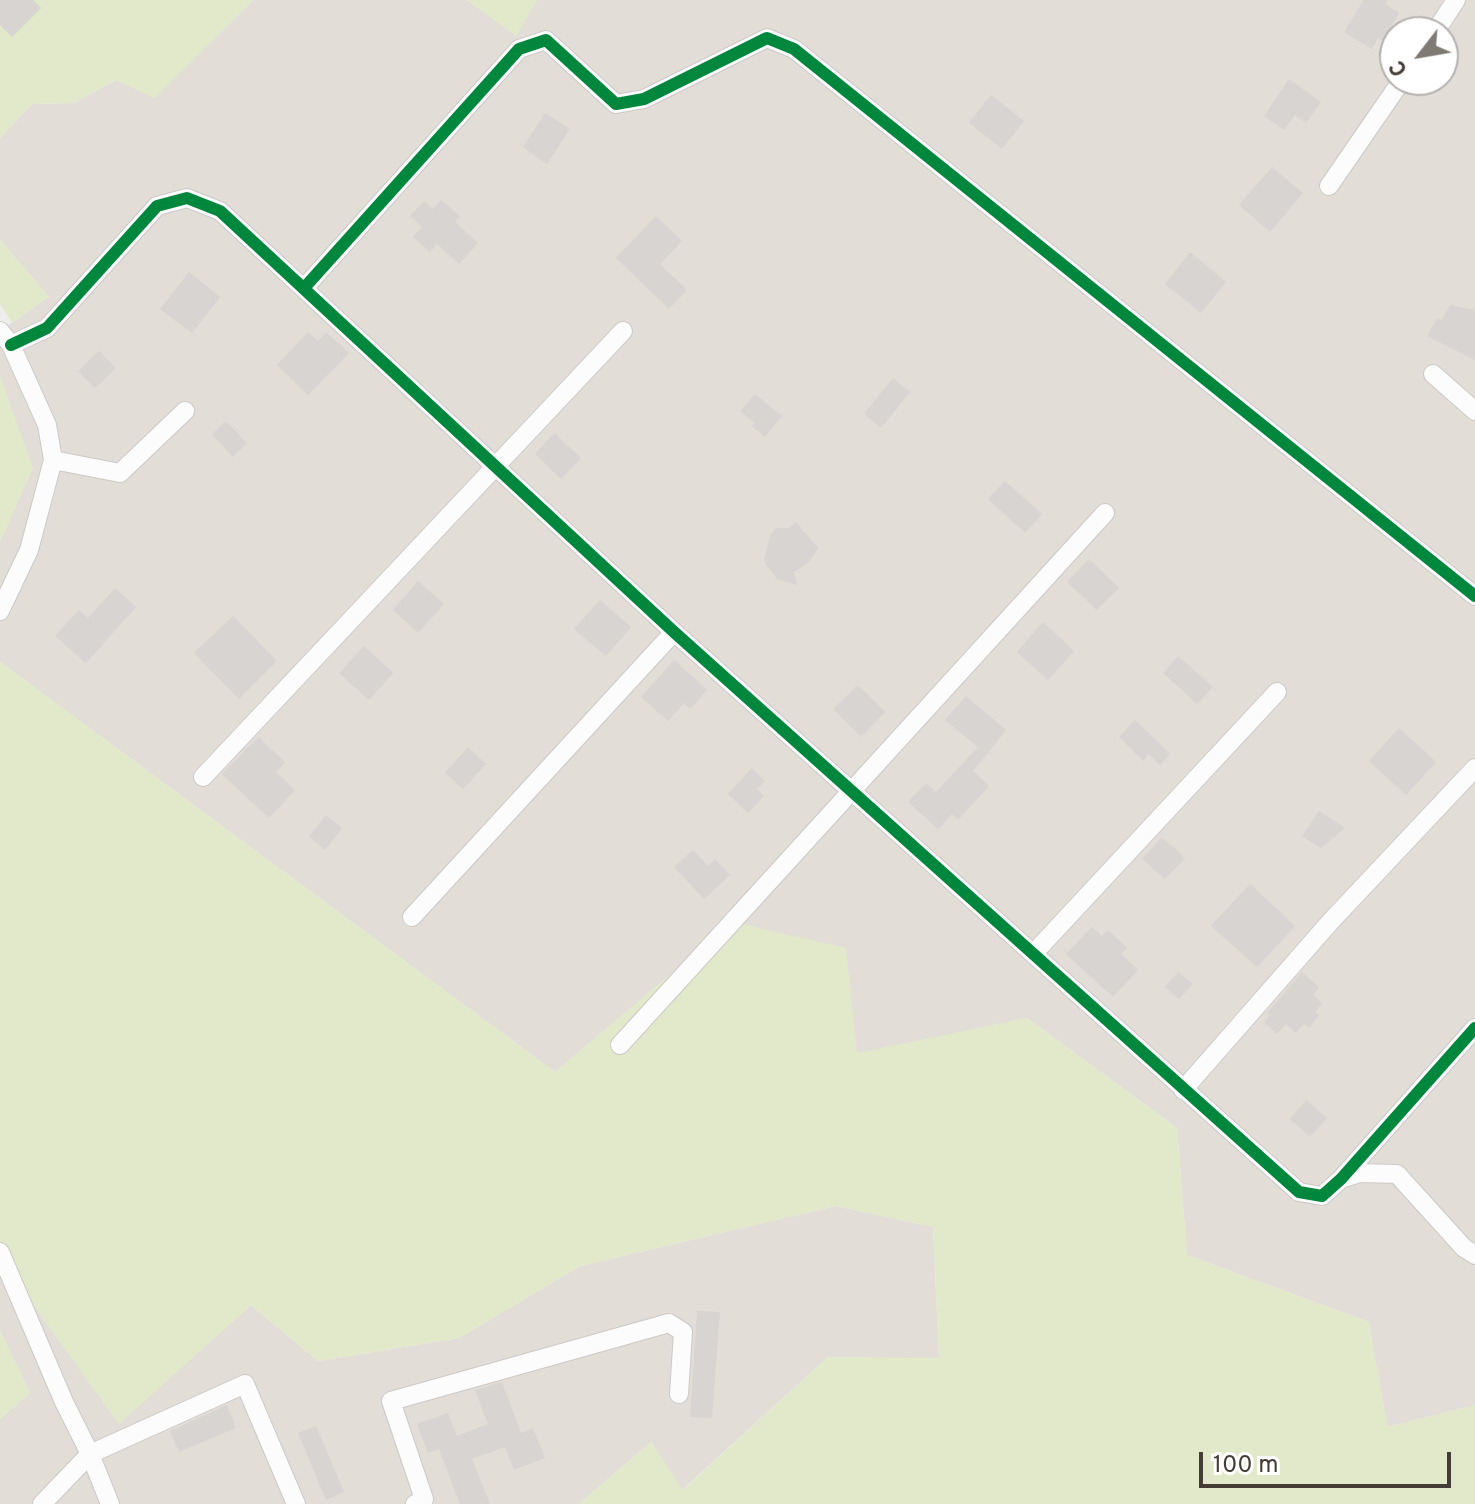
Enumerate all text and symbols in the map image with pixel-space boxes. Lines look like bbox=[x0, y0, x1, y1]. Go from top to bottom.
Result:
north arrow bbox=[1379, 16, 1459, 96]
text: С bbox=[1385, 55, 1415, 81]
scale bar bbox=[1203, 1436, 1455, 1486]
text: 100 m bbox=[1213, 1451, 1279, 1481]

